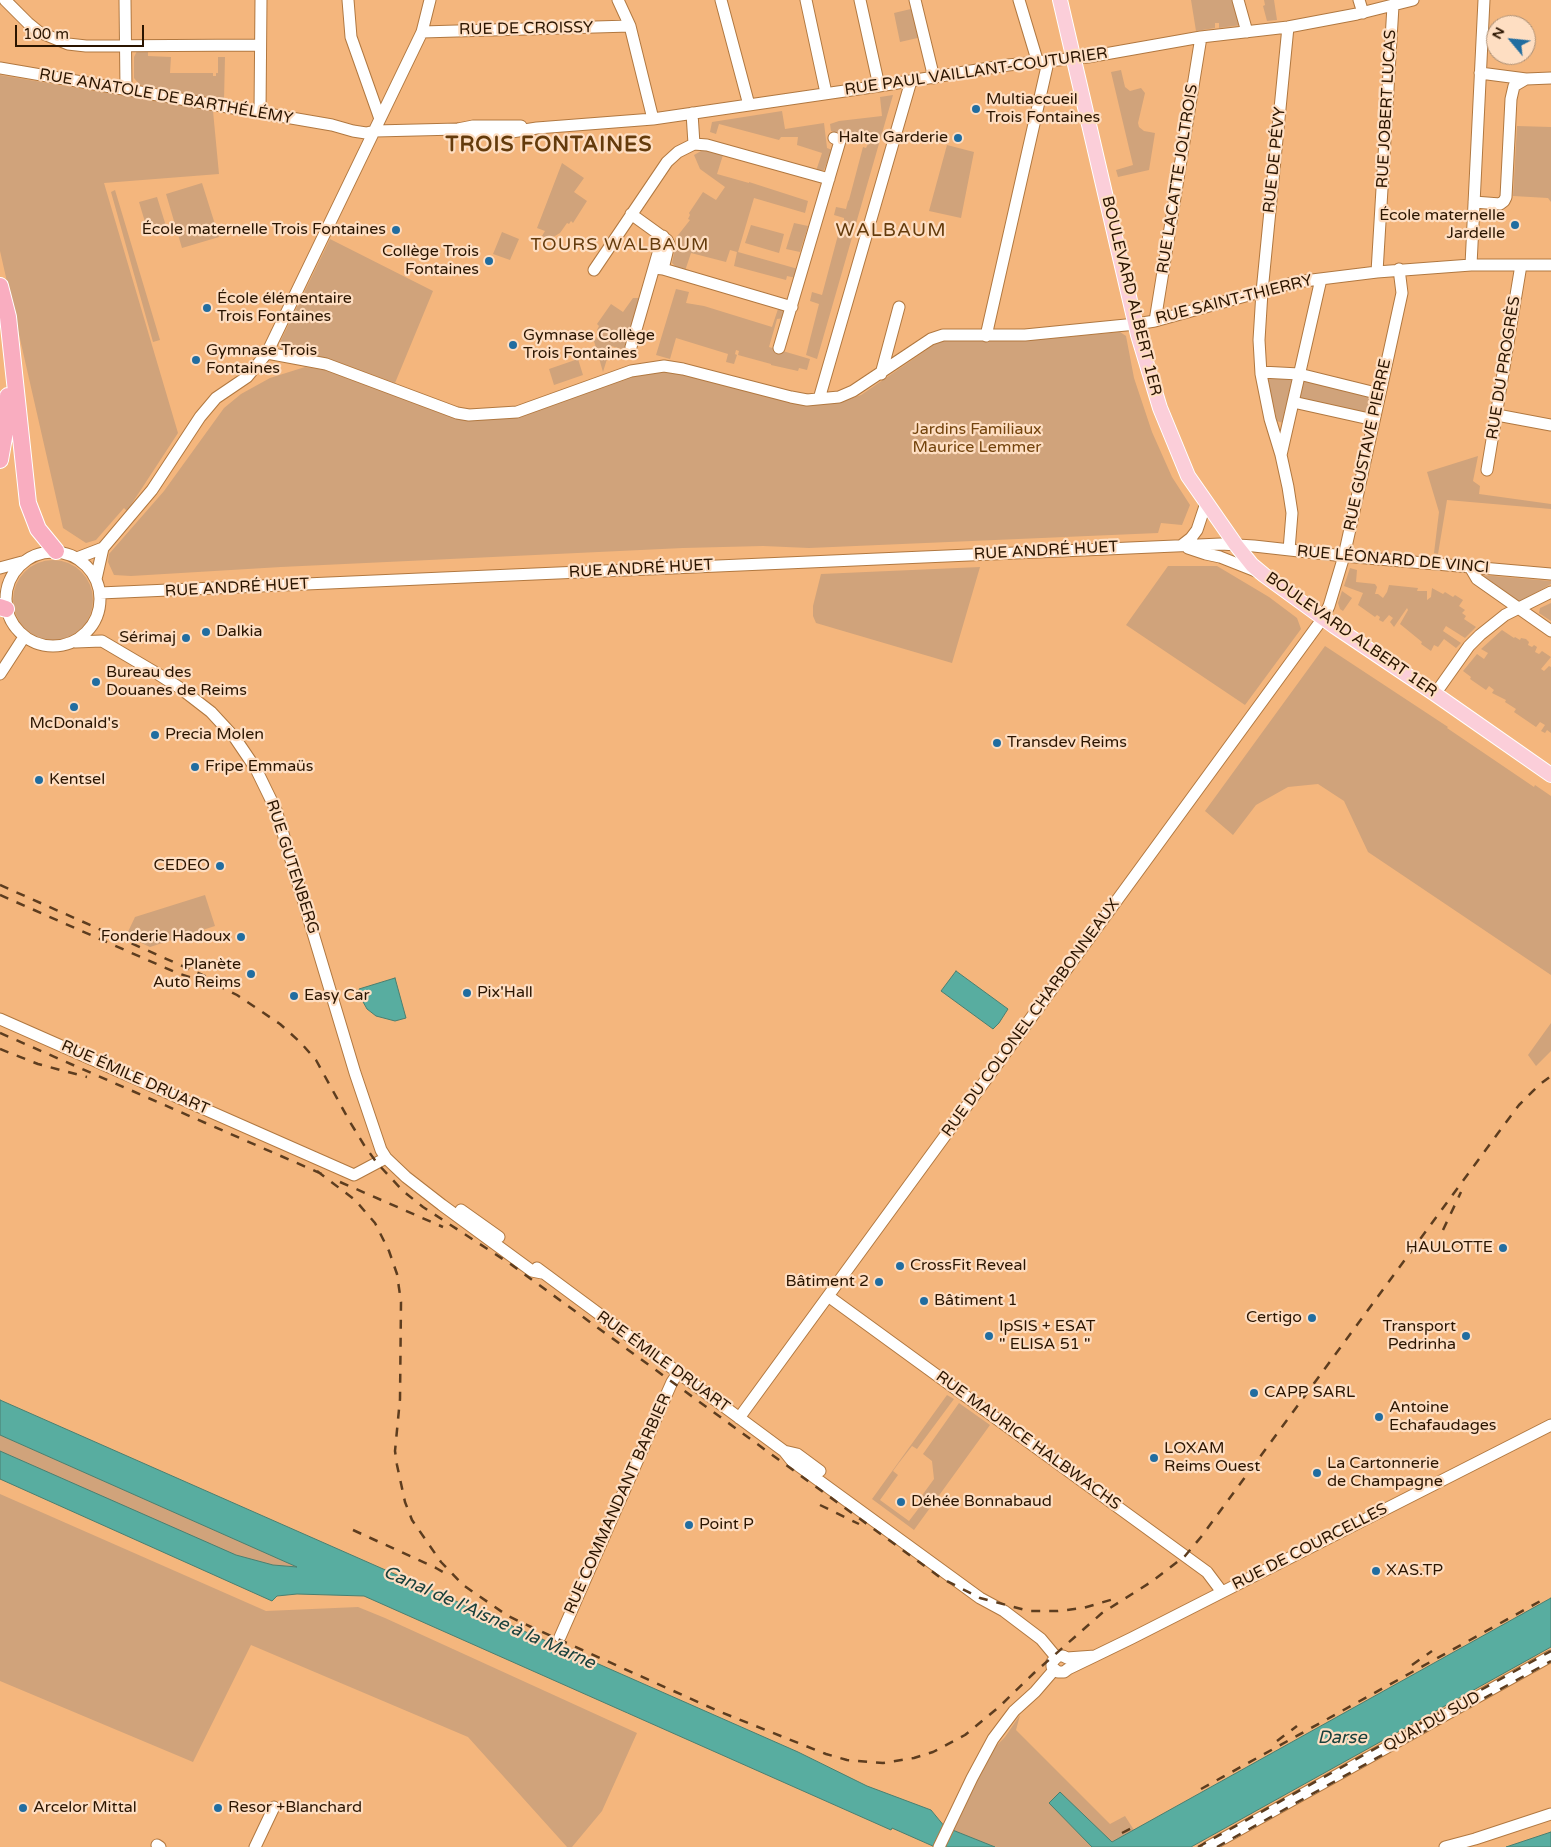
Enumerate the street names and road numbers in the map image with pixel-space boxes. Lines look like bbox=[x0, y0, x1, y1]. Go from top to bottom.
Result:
street label: RUE DE CROISSY bbox=[459, 18, 593, 40]
street label: RUE JOBERT LUCAS bbox=[1373, 29, 1401, 189]
street label: RUE PAUL VAILLANT-COUTURIER bbox=[843, 44, 1109, 100]
street label: RUE ANATOLE DE BARTHÉLÉMY bbox=[38, 65, 294, 129]
street label: RUE LACATTE JOLTROIS bbox=[1154, 83, 1202, 275]
street label: RUE DE PÉVY bbox=[1260, 106, 1290, 214]
street label: BOULEVARD ALBERT 1ER bbox=[1097, 194, 1165, 398]
street label: RUE SAINT-THIERRY bbox=[1154, 271, 1314, 329]
street label: RUE DU PROGRÈS bbox=[1483, 295, 1525, 441]
street label: RUE GUSTAVE PIERRE bbox=[1340, 357, 1396, 533]
street label: RUE ANDRÉ HUET bbox=[973, 538, 1119, 564]
street label: RUE LÉONARD DE VINCI bbox=[1296, 542, 1490, 578]
street label: RUE ANDRÉ HUET bbox=[568, 556, 714, 582]
street label: BOULEVARD ALBERT 1ER bbox=[1262, 568, 1440, 702]
street label: RUE ANDRÉ HUET bbox=[164, 575, 310, 601]
street label: RUE GUTENBERG bbox=[261, 798, 323, 936]
street label: RUE DU COLONEL CHARBONNEAUX bbox=[938, 895, 1124, 1141]
street label: RUE ÉMILE DRUART bbox=[58, 1037, 212, 1119]
street label: RUE ÉMILE DRUART bbox=[593, 1307, 733, 1417]
street label: RUE MAURICE HALBWACHS bbox=[932, 1367, 1124, 1515]
street label: RUE COMMANDANT BARBIER bbox=[561, 1391, 675, 1617]
street label: RUE DE COURCELLES bbox=[1229, 1500, 1391, 1594]
street label: QUAI DU SUD bbox=[1380, 1687, 1484, 1757]

